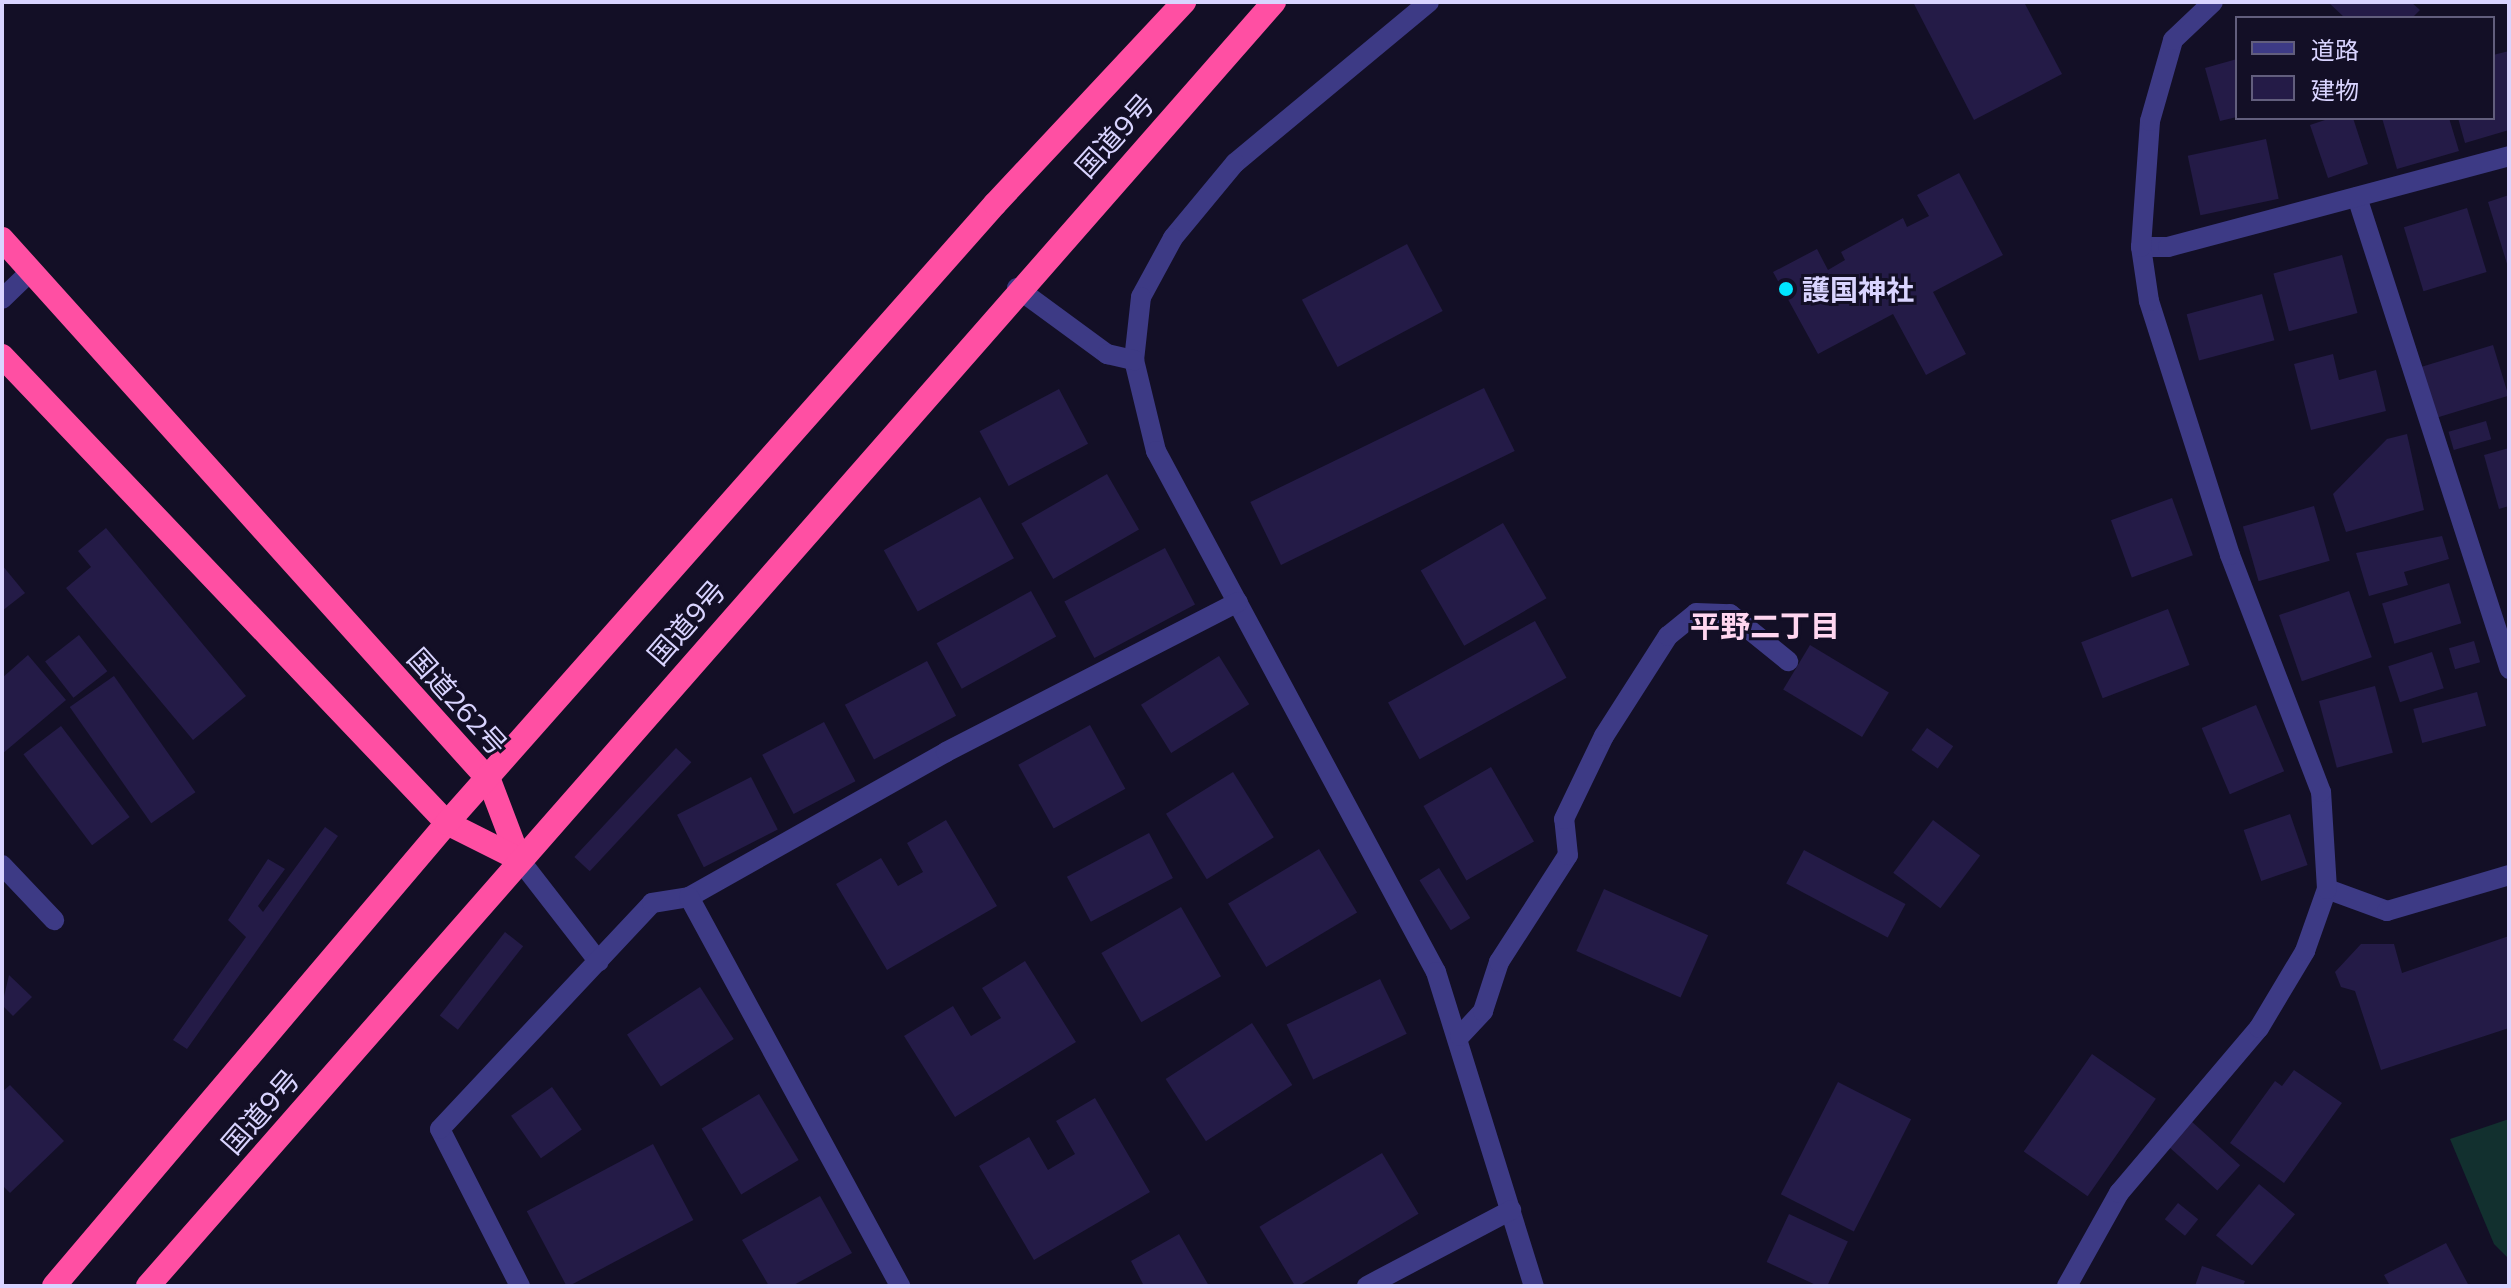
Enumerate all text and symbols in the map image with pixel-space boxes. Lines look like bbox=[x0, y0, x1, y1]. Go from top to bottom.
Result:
legend bbox=[2235, 16, 2495, 120]
text: 道路 bbox=[2311, 35, 2359, 64]
text: 建物 bbox=[2311, 75, 2359, 104]
street label: 国道9号 bbox=[1068, 86, 1160, 184]
place label: 護国神社 bbox=[1802, 272, 1914, 306]
marker: 護国神社 bbox=[1777, 280, 1795, 298]
street label: 国道9号 bbox=[640, 573, 732, 671]
district label: 平野二丁目 bbox=[1690, 607, 1840, 643]
street label: 国道262号 bbox=[401, 641, 515, 761]
street label: 国道9号 bbox=[214, 1062, 306, 1160]

